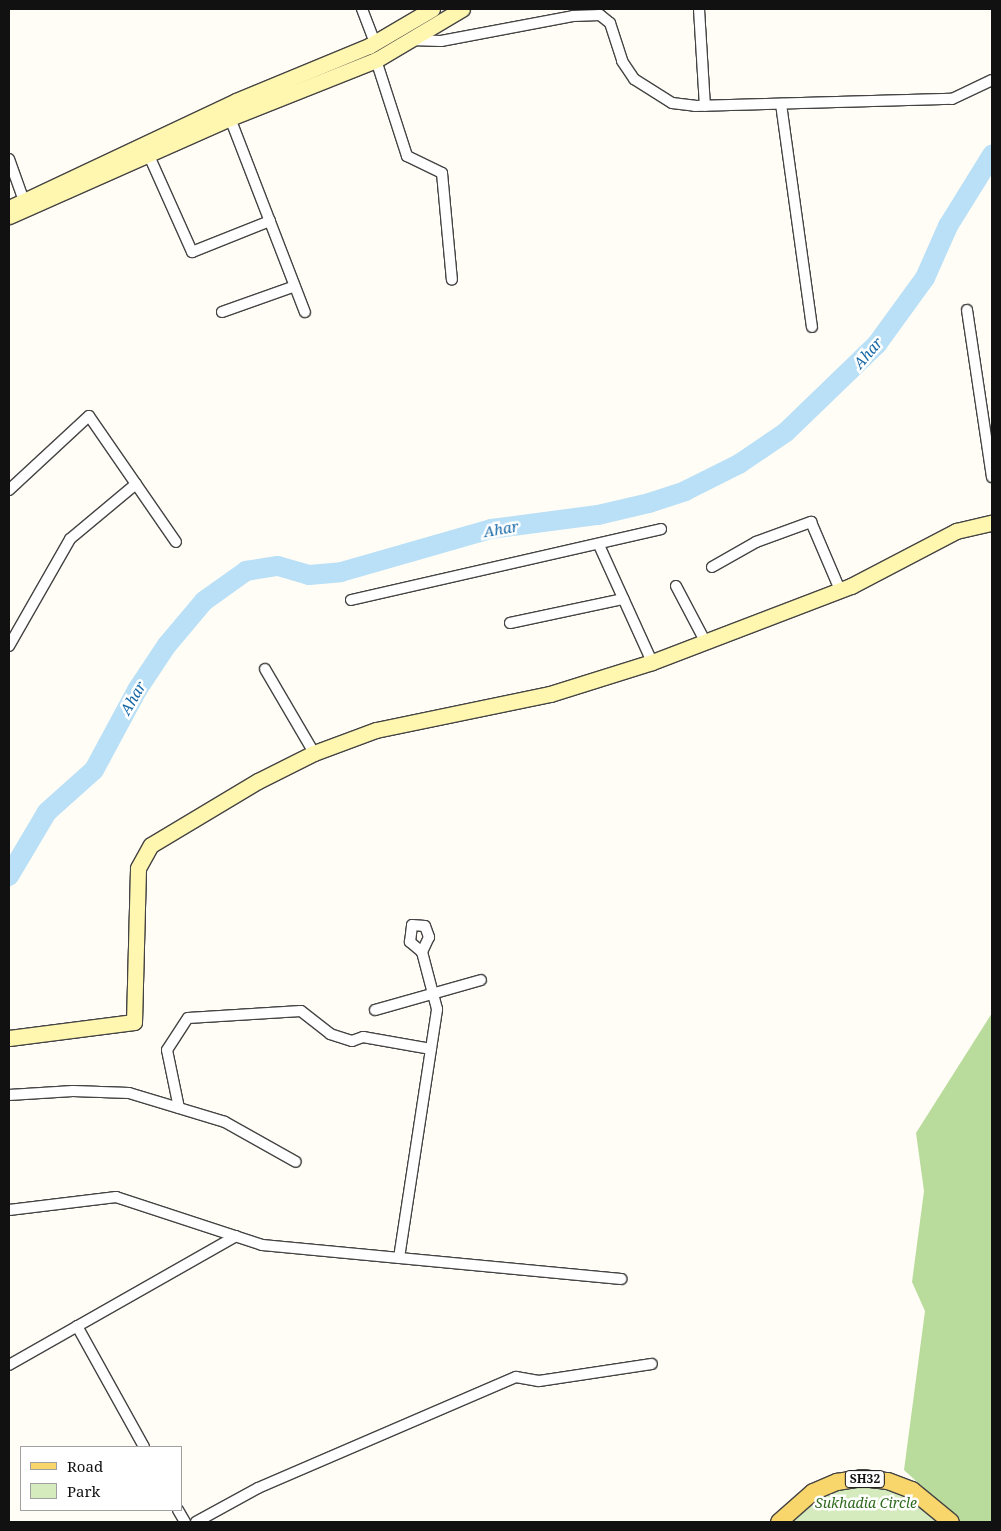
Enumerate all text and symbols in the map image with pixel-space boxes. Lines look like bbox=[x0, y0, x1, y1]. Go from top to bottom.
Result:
water label: Ahar bbox=[850, 334, 886, 372]
water label: Ahar bbox=[482, 517, 520, 541]
water label: Ahar bbox=[116, 678, 150, 718]
legend bbox=[20, 1446, 182, 1511]
text: Road bbox=[67, 1456, 103, 1476]
road number: SH32 bbox=[844, 1470, 886, 1488]
text: Park bbox=[67, 1481, 100, 1501]
park label: Sukhadia Circle bbox=[815, 1495, 917, 1511]

